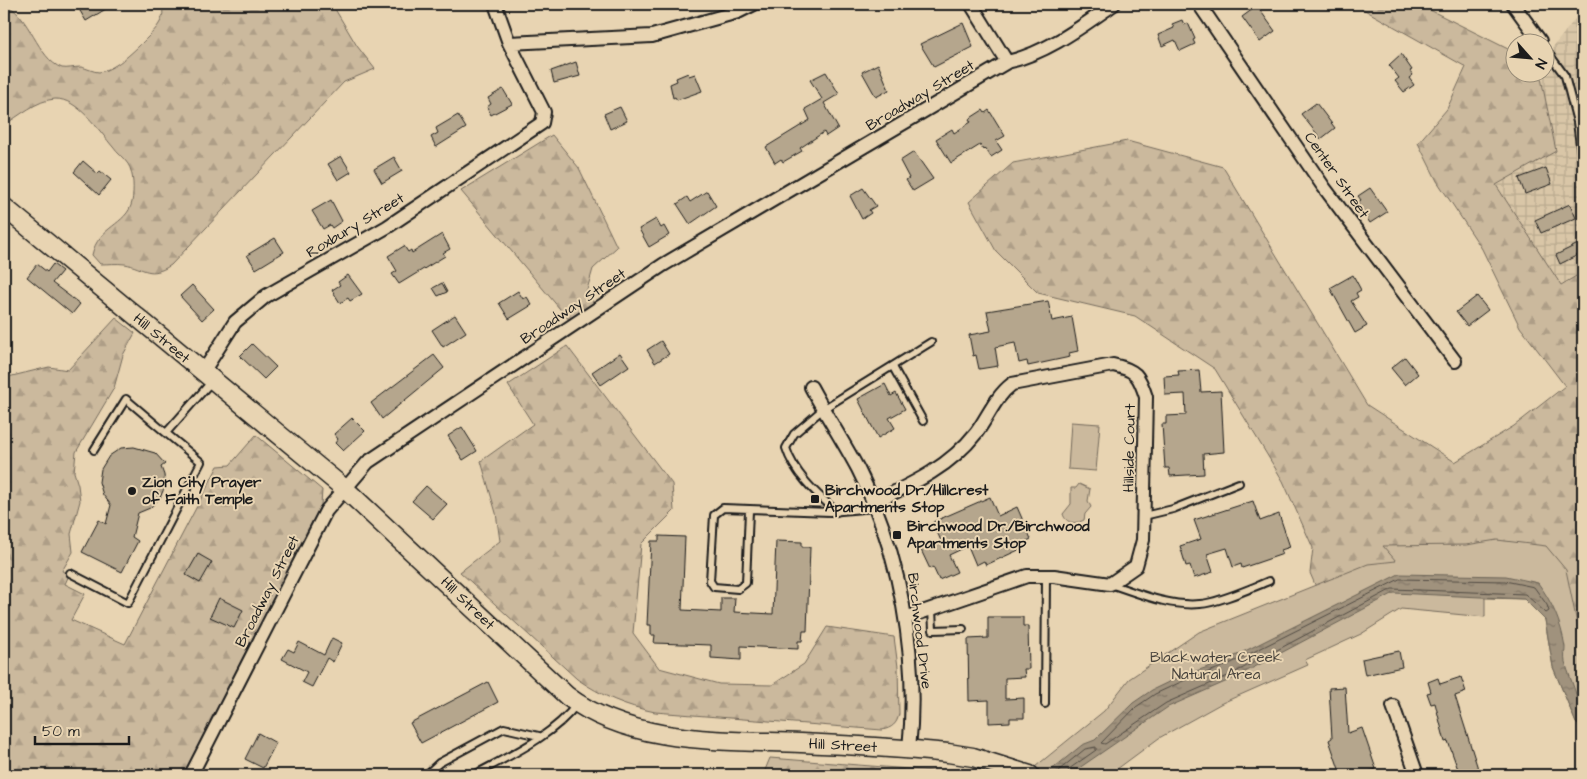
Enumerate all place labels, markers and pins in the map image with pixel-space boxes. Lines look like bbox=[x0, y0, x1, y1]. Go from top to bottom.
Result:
place label: Zion City Prayer of Faith Temple bbox=[142, 472, 262, 510]
place label: Birchwood Dr./Hillcrest Apartments Stop bbox=[825, 480, 989, 518]
marker: Zion City Prayer of Faith Temple bbox=[126, 485, 138, 497]
marker: Birchwood Dr./Hillcrest Apartments Stop bbox=[809, 493, 821, 505]
place label: Birchwood Dr./Birchwood Apartments Stop bbox=[907, 516, 1090, 554]
marker: Birchwood Dr./Birchwood Apartments Stop bbox=[891, 529, 903, 541]

